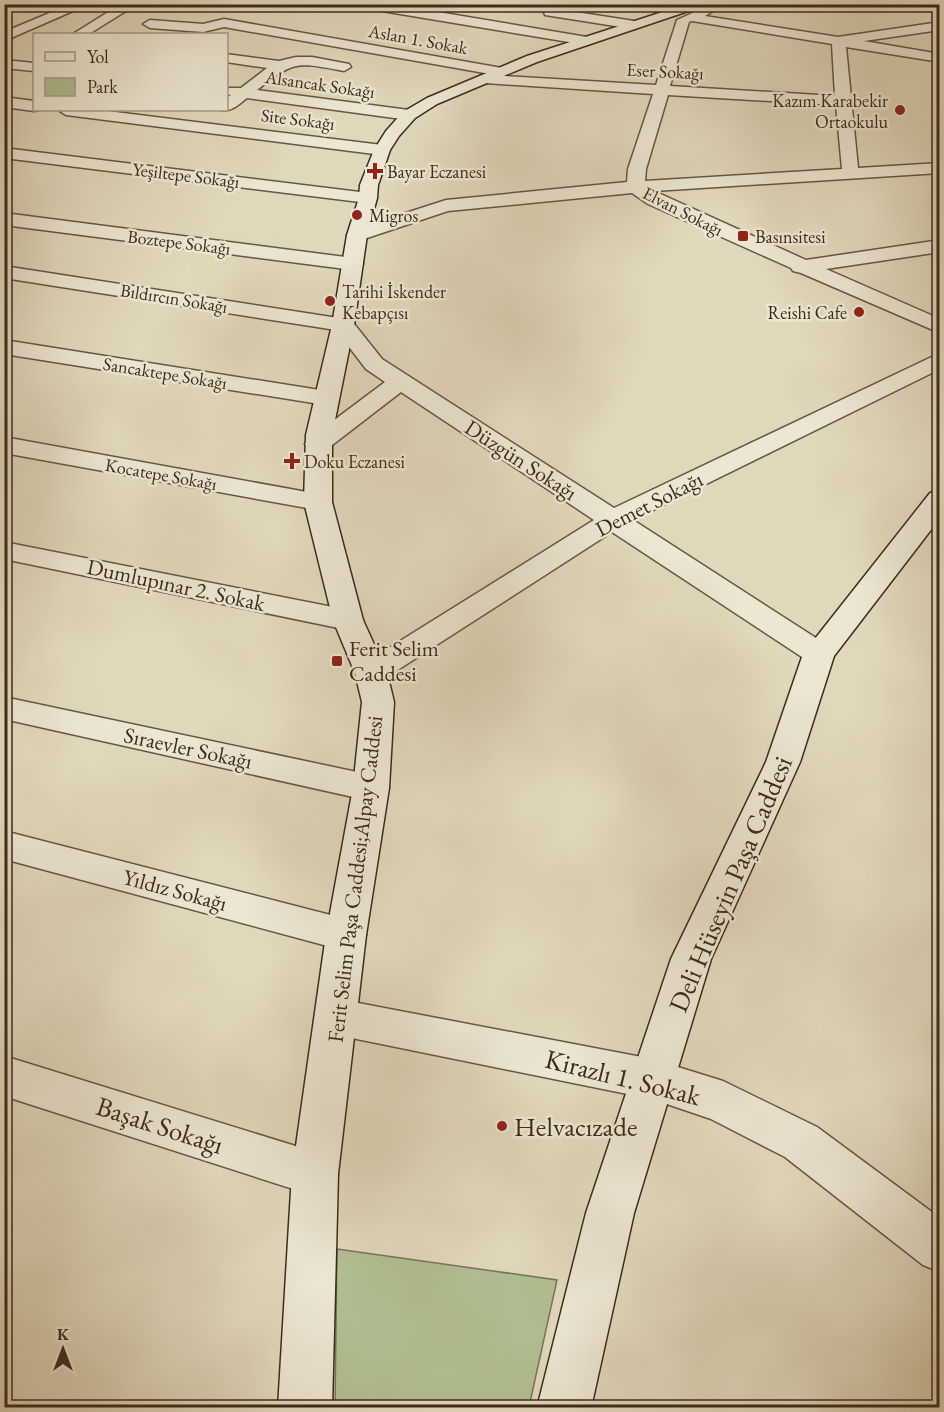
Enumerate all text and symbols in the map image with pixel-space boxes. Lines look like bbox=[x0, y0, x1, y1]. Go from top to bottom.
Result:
street label: Aslan 1. Sokak bbox=[366, 19, 470, 59]
legend bbox=[33, 33, 228, 111]
text: Yol bbox=[87, 45, 109, 68]
street label: Eser Sokağı bbox=[626, 57, 705, 85]
street label: Alsancak Sokağı bbox=[263, 65, 377, 103]
text: Park bbox=[87, 75, 118, 98]
place label: Kazım Karabekir Ortaokulu bbox=[772, 89, 888, 133]
street label: Site Sokağı bbox=[260, 103, 337, 135]
marker: Kazım Karabekir Ortaokulu bbox=[893, 103, 907, 117]
street label: Yeşiltepe Sokağı bbox=[131, 157, 241, 193]
place label: Bayar Eczanesi bbox=[387, 160, 487, 183]
marker: Bayar Eczanesi bbox=[368, 164, 382, 178]
street label: Elvan Sokağı bbox=[639, 181, 728, 241]
place label: Migros bbox=[369, 204, 418, 227]
marker: Migros bbox=[350, 208, 364, 222]
street label: Boztepe Sokağı bbox=[126, 224, 232, 260]
place label: Basınsitesi bbox=[755, 225, 826, 248]
marker: Basınsitesi bbox=[736, 229, 750, 243]
street label: Bıldırcın Sokağı bbox=[119, 278, 230, 318]
place label: Tarihi İskender Kebapçısı bbox=[342, 280, 446, 324]
marker: Tarihi İskender Kebapçısı bbox=[323, 294, 337, 308]
place label: Reishi Cafe bbox=[767, 301, 847, 324]
marker: Reishi Cafe bbox=[852, 305, 866, 319]
street label: Sancaktepe Sokağı bbox=[101, 352, 229, 394]
street label: Düzgün Sokağı bbox=[459, 413, 583, 507]
place label: Doku Eczanesi bbox=[304, 450, 406, 473]
street label: Kocatepe Sokağı bbox=[103, 453, 219, 495]
marker: Doku Eczanesi bbox=[285, 454, 299, 468]
street label: Demet Sokağı bbox=[590, 465, 708, 543]
street label: Dumlupınar 2. Sokak bbox=[84, 552, 268, 618]
place label: Ferit Selim Caddesi bbox=[349, 634, 439, 688]
marker: Ferit Selim Caddesi bbox=[330, 654, 344, 668]
street label: Ferit Selim Paşa Caddesi;Alpay Caddesi bbox=[321, 714, 389, 1044]
street label: Sıraevler Sokağı bbox=[121, 720, 255, 776]
street label: Deli Hüseyin Paşa Caddesi bbox=[660, 750, 800, 1017]
street label: Yıldız Sokağı bbox=[120, 862, 230, 918]
street label: Kirazlı 1. Sokak bbox=[542, 1041, 705, 1113]
street label: Başak Sokağı bbox=[92, 1088, 228, 1162]
place label: Helvacızade bbox=[514, 1109, 637, 1144]
marker: Helvacızade bbox=[495, 1119, 509, 1133]
north arrow bbox=[33, 1319, 93, 1379]
text: K bbox=[57, 1324, 70, 1345]

